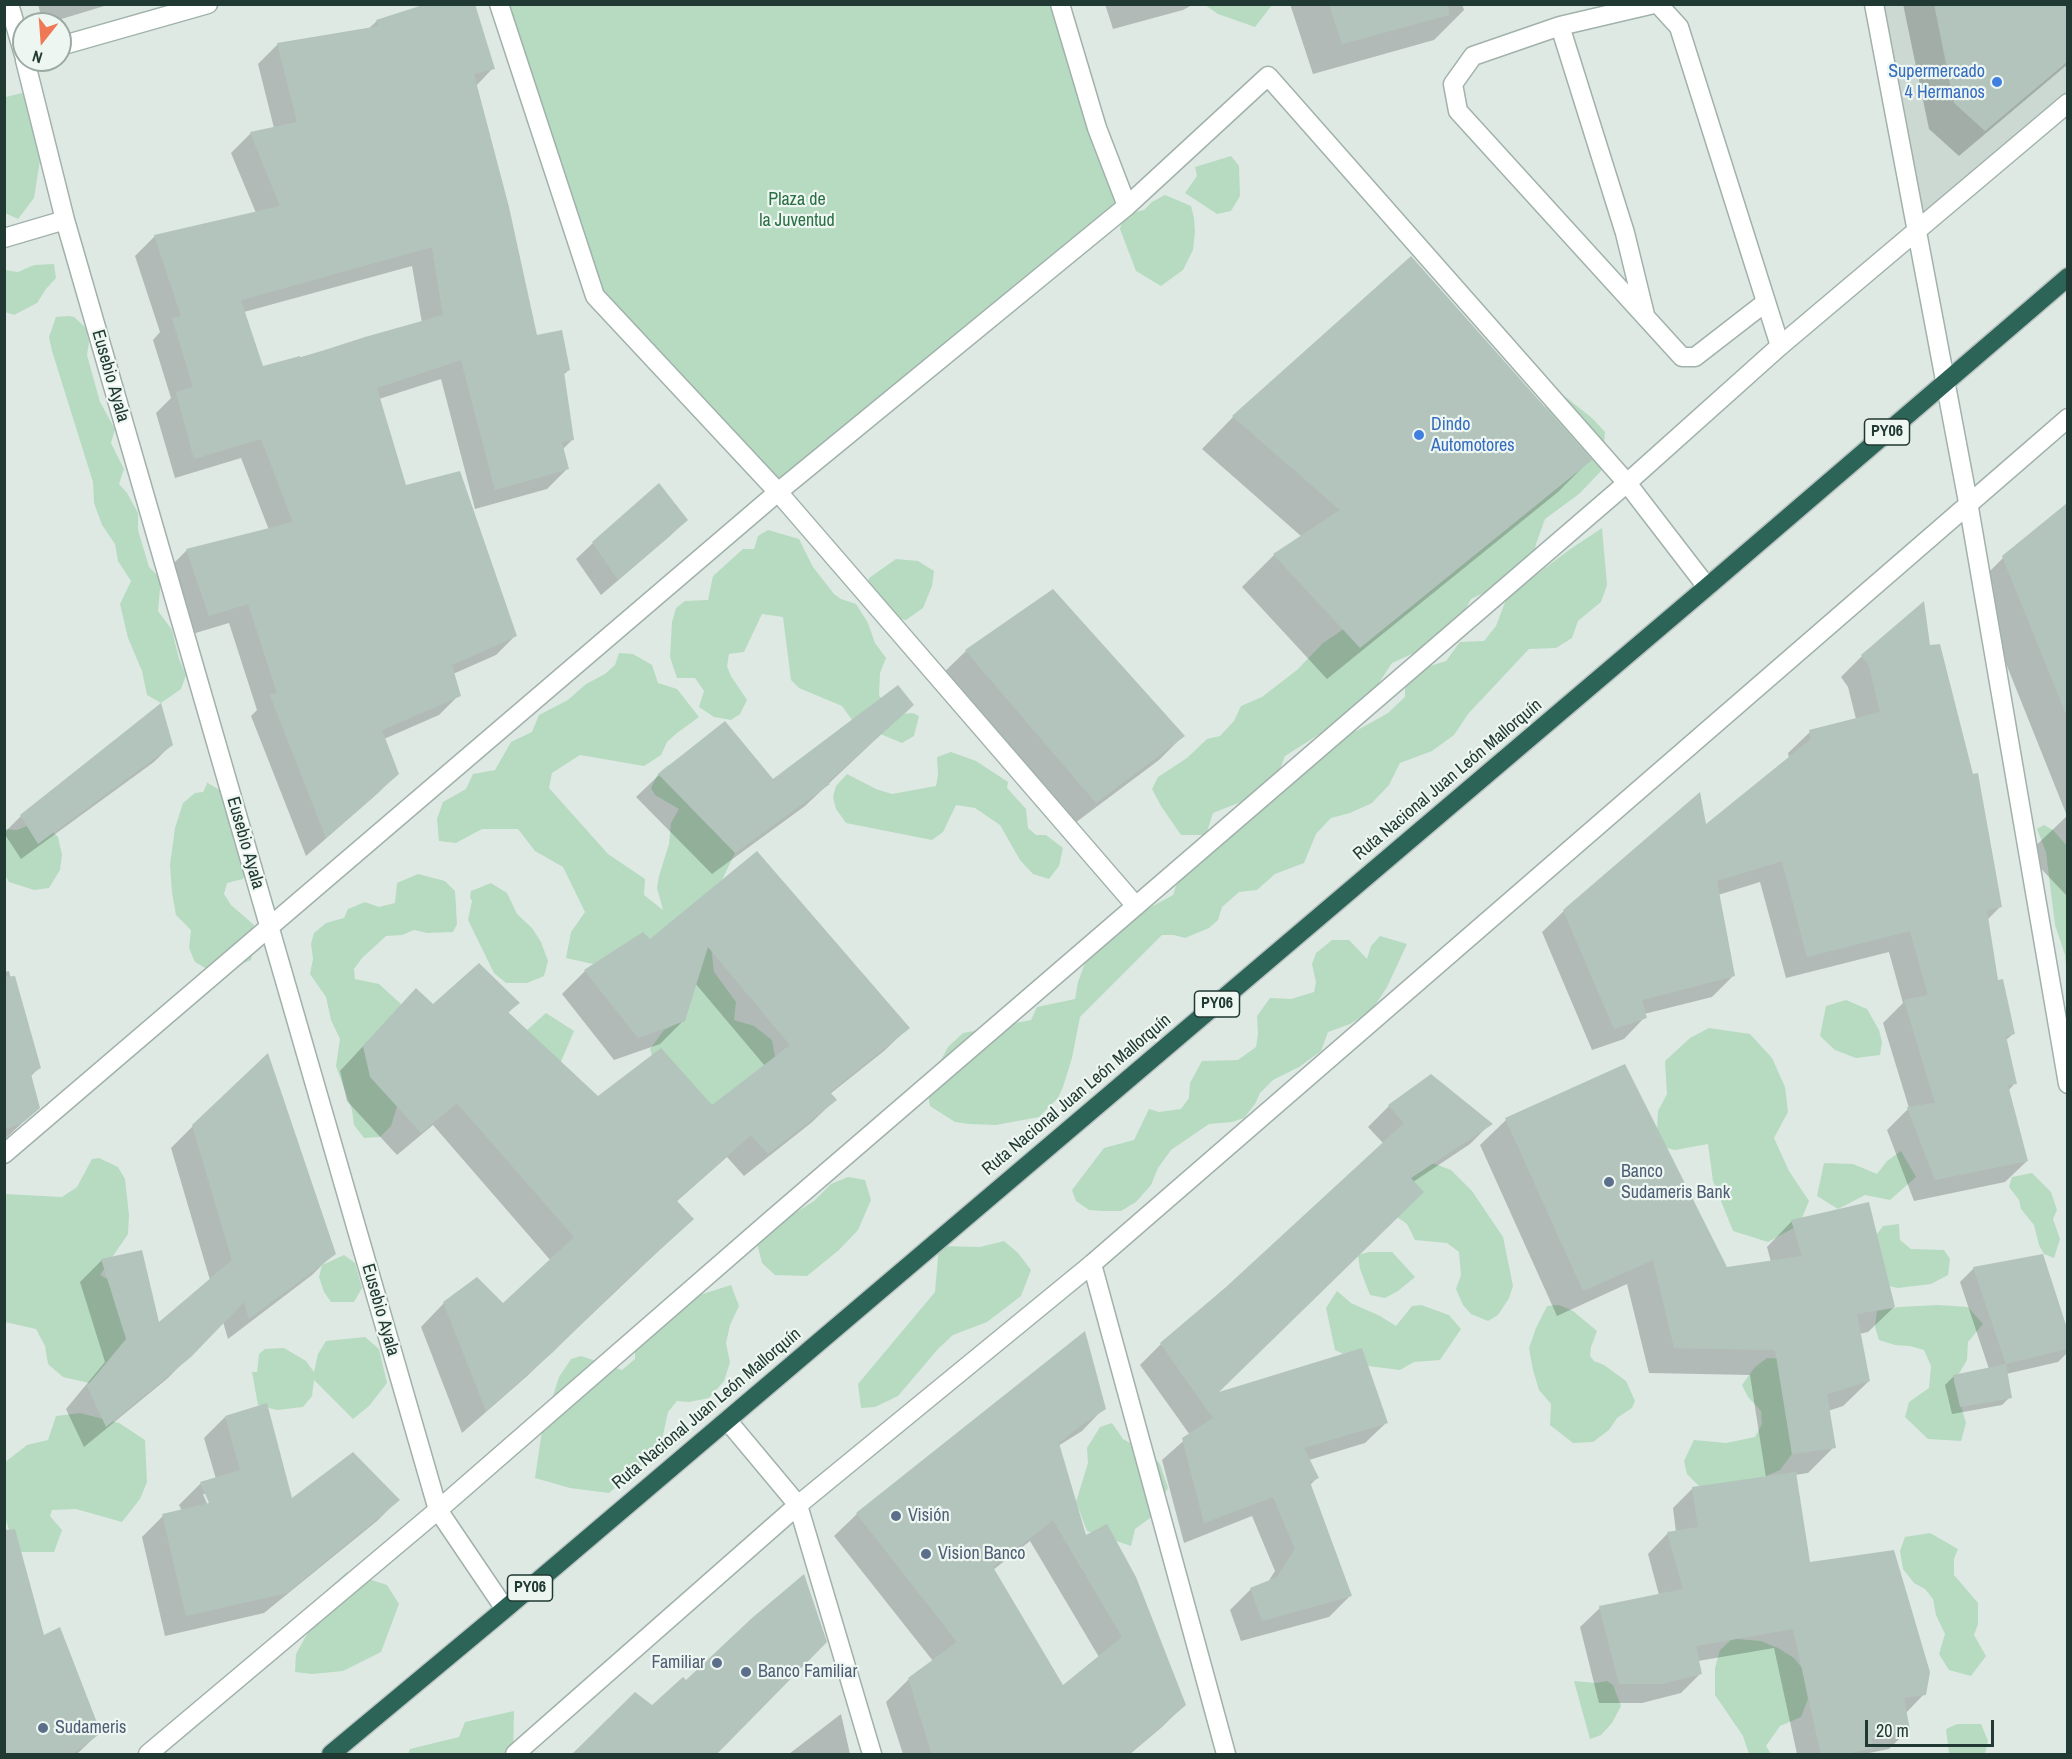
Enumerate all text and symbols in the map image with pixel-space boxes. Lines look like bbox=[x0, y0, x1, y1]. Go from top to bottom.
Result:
north arrow bbox=[12, 12, 72, 72]
text: N bbox=[30, 45, 45, 69]
place label: Supermercado 4 Hermanos bbox=[1888, 61, 1985, 104]
marker: Supermercado 4 Hermanos bbox=[1990, 75, 2004, 89]
park label: Plaza de la Juventud bbox=[759, 189, 835, 232]
street label: Eusebio Ayala bbox=[87, 327, 133, 425]
place label: Dindo Automotores bbox=[1431, 414, 1515, 456]
road number: PY06 bbox=[1864, 419, 1910, 445]
marker: Dindo Automotores bbox=[1412, 428, 1426, 442]
street label: Ruta Nacional Juan León Mallorquín bbox=[1349, 695, 1547, 865]
street label: Eusebio Ayala bbox=[222, 794, 268, 892]
road number: PY06 bbox=[1194, 991, 1240, 1017]
street label: Ruta Nacional Juan León Mallorquín bbox=[978, 1010, 1176, 1180]
place label: Banco Sudameris Bank bbox=[1621, 1161, 1730, 1204]
marker: Banco Sudameris Bank bbox=[1602, 1175, 1616, 1189]
street label: Eusebio Ayala bbox=[357, 1261, 403, 1359]
street label: Ruta Nacional Juan León Mallorquín bbox=[608, 1324, 806, 1494]
place label: Visión bbox=[908, 1505, 950, 1527]
marker: Visión bbox=[889, 1509, 903, 1523]
place label: Vision Banco bbox=[938, 1543, 1026, 1565]
marker: Vision Banco bbox=[919, 1547, 933, 1561]
road number: PY06 bbox=[508, 1575, 552, 1601]
place label: Familiar bbox=[652, 1652, 705, 1674]
marker: Familiar bbox=[710, 1656, 724, 1670]
place label: Banco Familiar bbox=[758, 1661, 857, 1683]
marker: Banco Familiar bbox=[739, 1665, 753, 1679]
scale bar bbox=[1868, 1708, 1997, 1746]
place label: Sudameris bbox=[55, 1717, 126, 1739]
text: 20 m bbox=[1876, 1718, 1909, 1743]
marker: Sudameris bbox=[36, 1721, 50, 1735]

